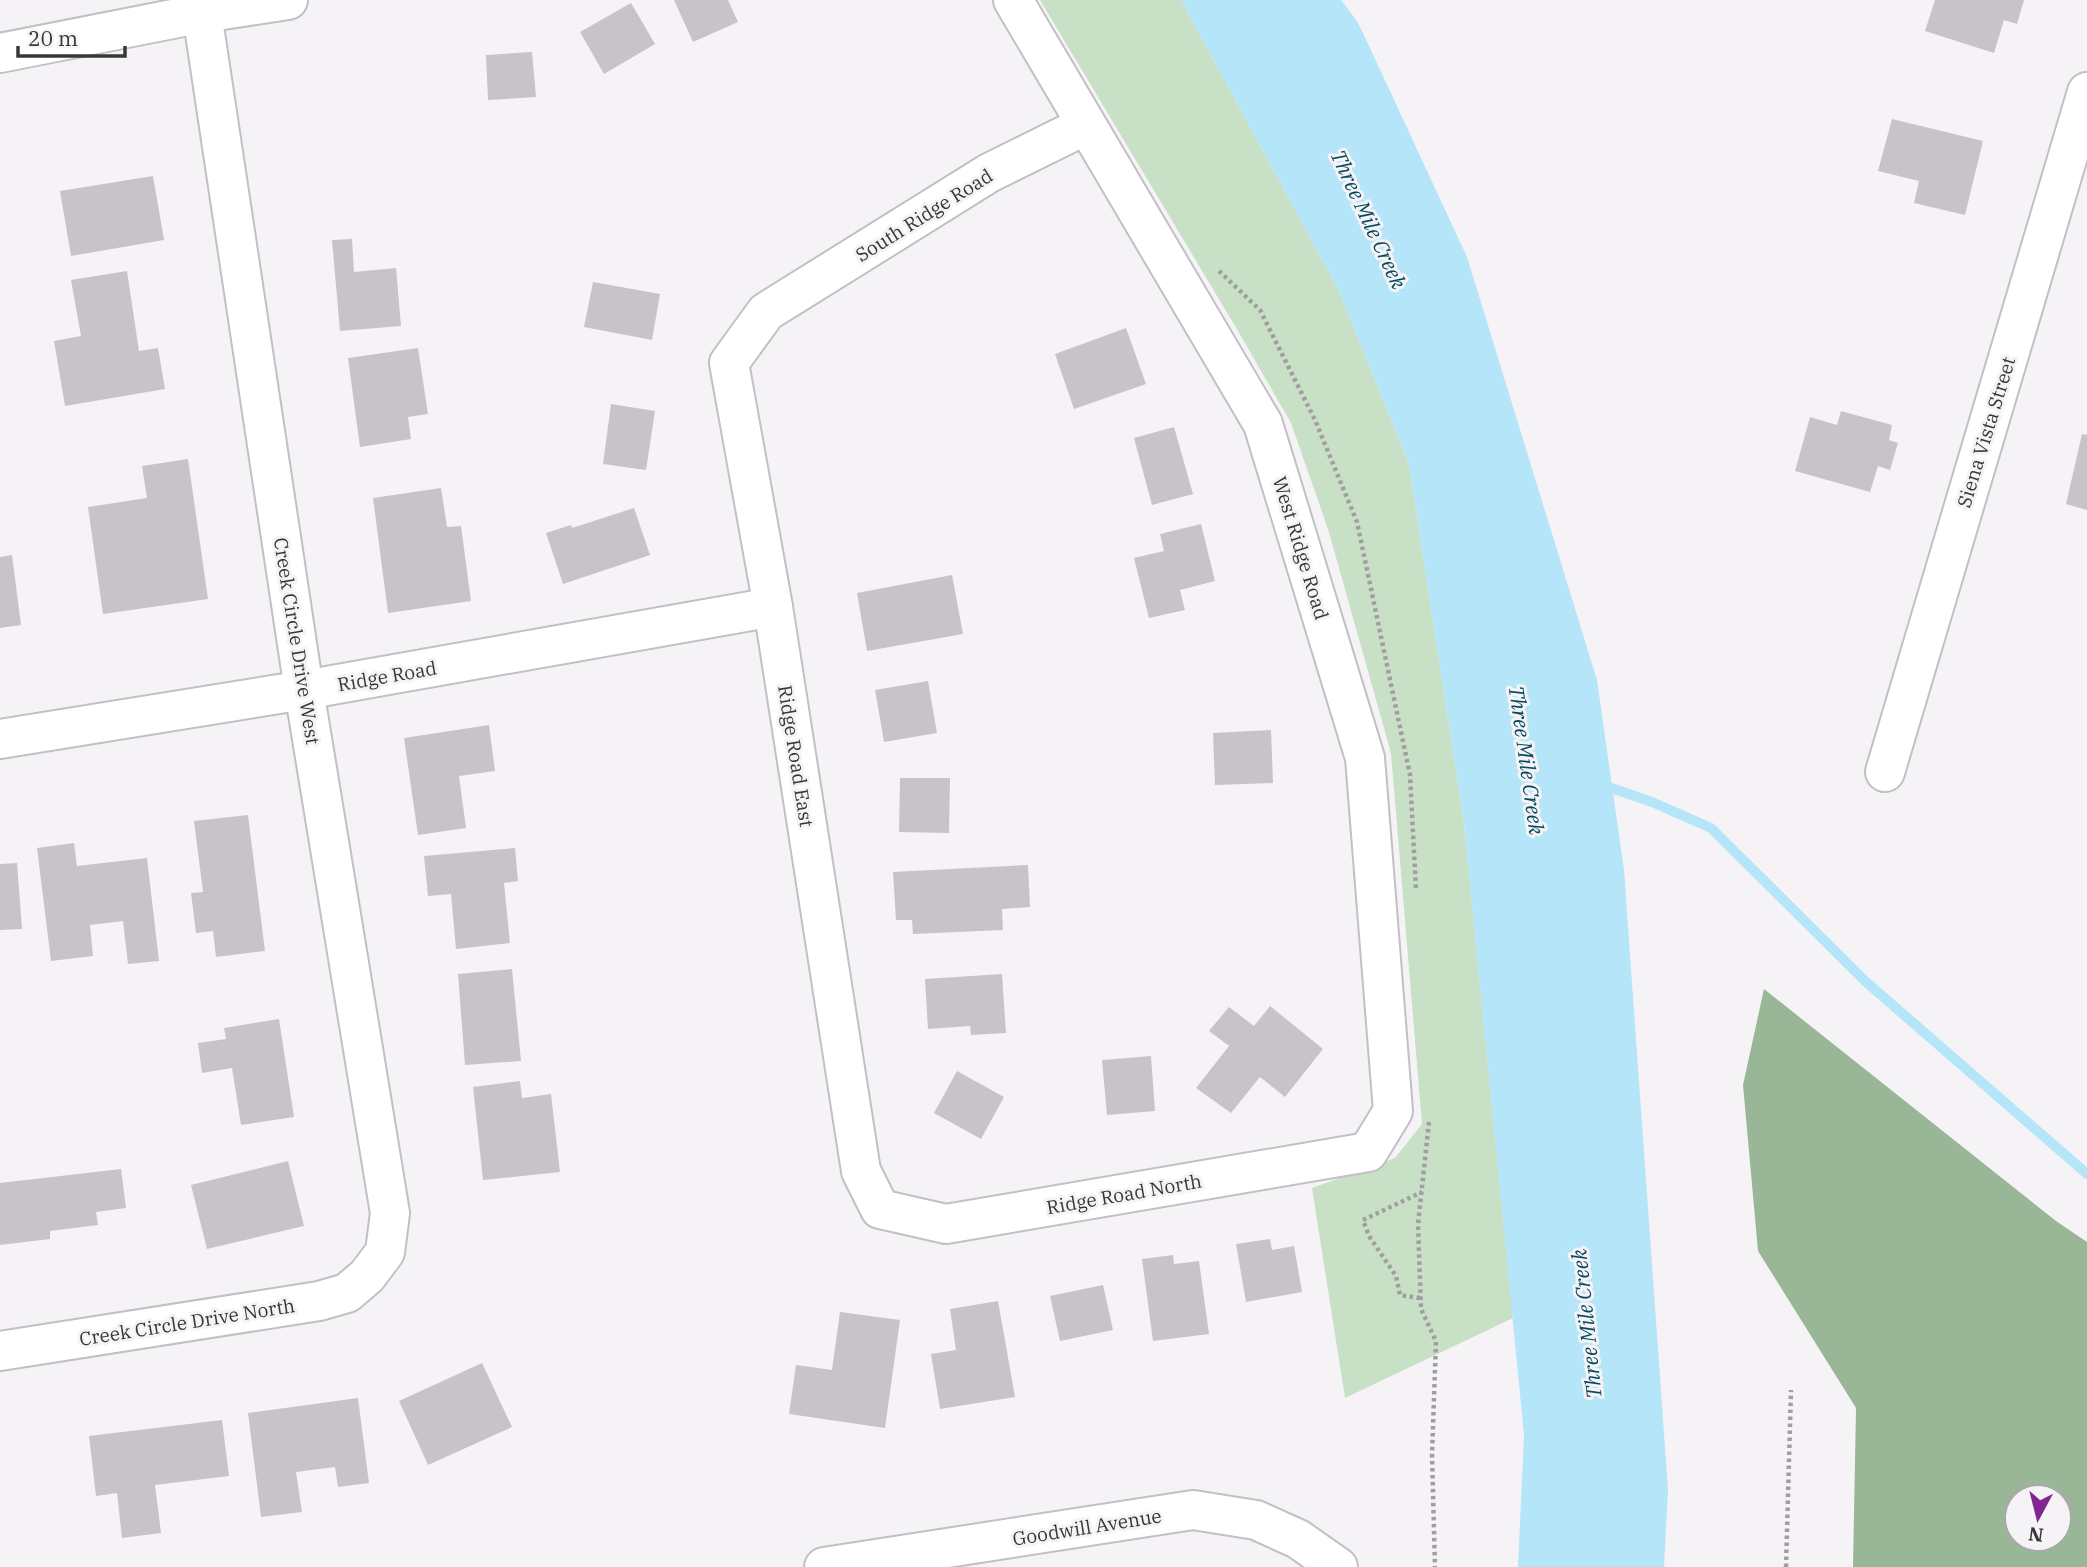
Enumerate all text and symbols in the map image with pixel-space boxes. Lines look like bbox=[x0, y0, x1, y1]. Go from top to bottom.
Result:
scale bar bbox=[18, 14, 124, 58]
text: 20 m bbox=[28, 24, 78, 52]
water label: Three Mile Creek bbox=[1325, 145, 1414, 294]
street label: South Ridge Road bbox=[851, 163, 997, 267]
street label: Siena Vista Street bbox=[1952, 353, 2020, 510]
street label: West Ridge Road bbox=[1268, 474, 1334, 622]
street label: Creek Circle Drive West bbox=[269, 536, 325, 746]
street label: Ridge Road bbox=[335, 655, 439, 697]
street label: Ridge Road East bbox=[773, 683, 819, 829]
water label: Three Mile Creek bbox=[1503, 684, 1551, 837]
street label: Ridge Road North bbox=[1044, 1168, 1204, 1219]
water label: Three Mile Creek bbox=[1564, 1247, 1608, 1400]
street label: Creek Circle Drive North bbox=[77, 1293, 297, 1351]
north arrow bbox=[2003, 1483, 2073, 1553]
street label: Goodwill Avenue bbox=[1011, 1503, 1163, 1551]
text: N bbox=[2027, 1522, 2045, 1548]

